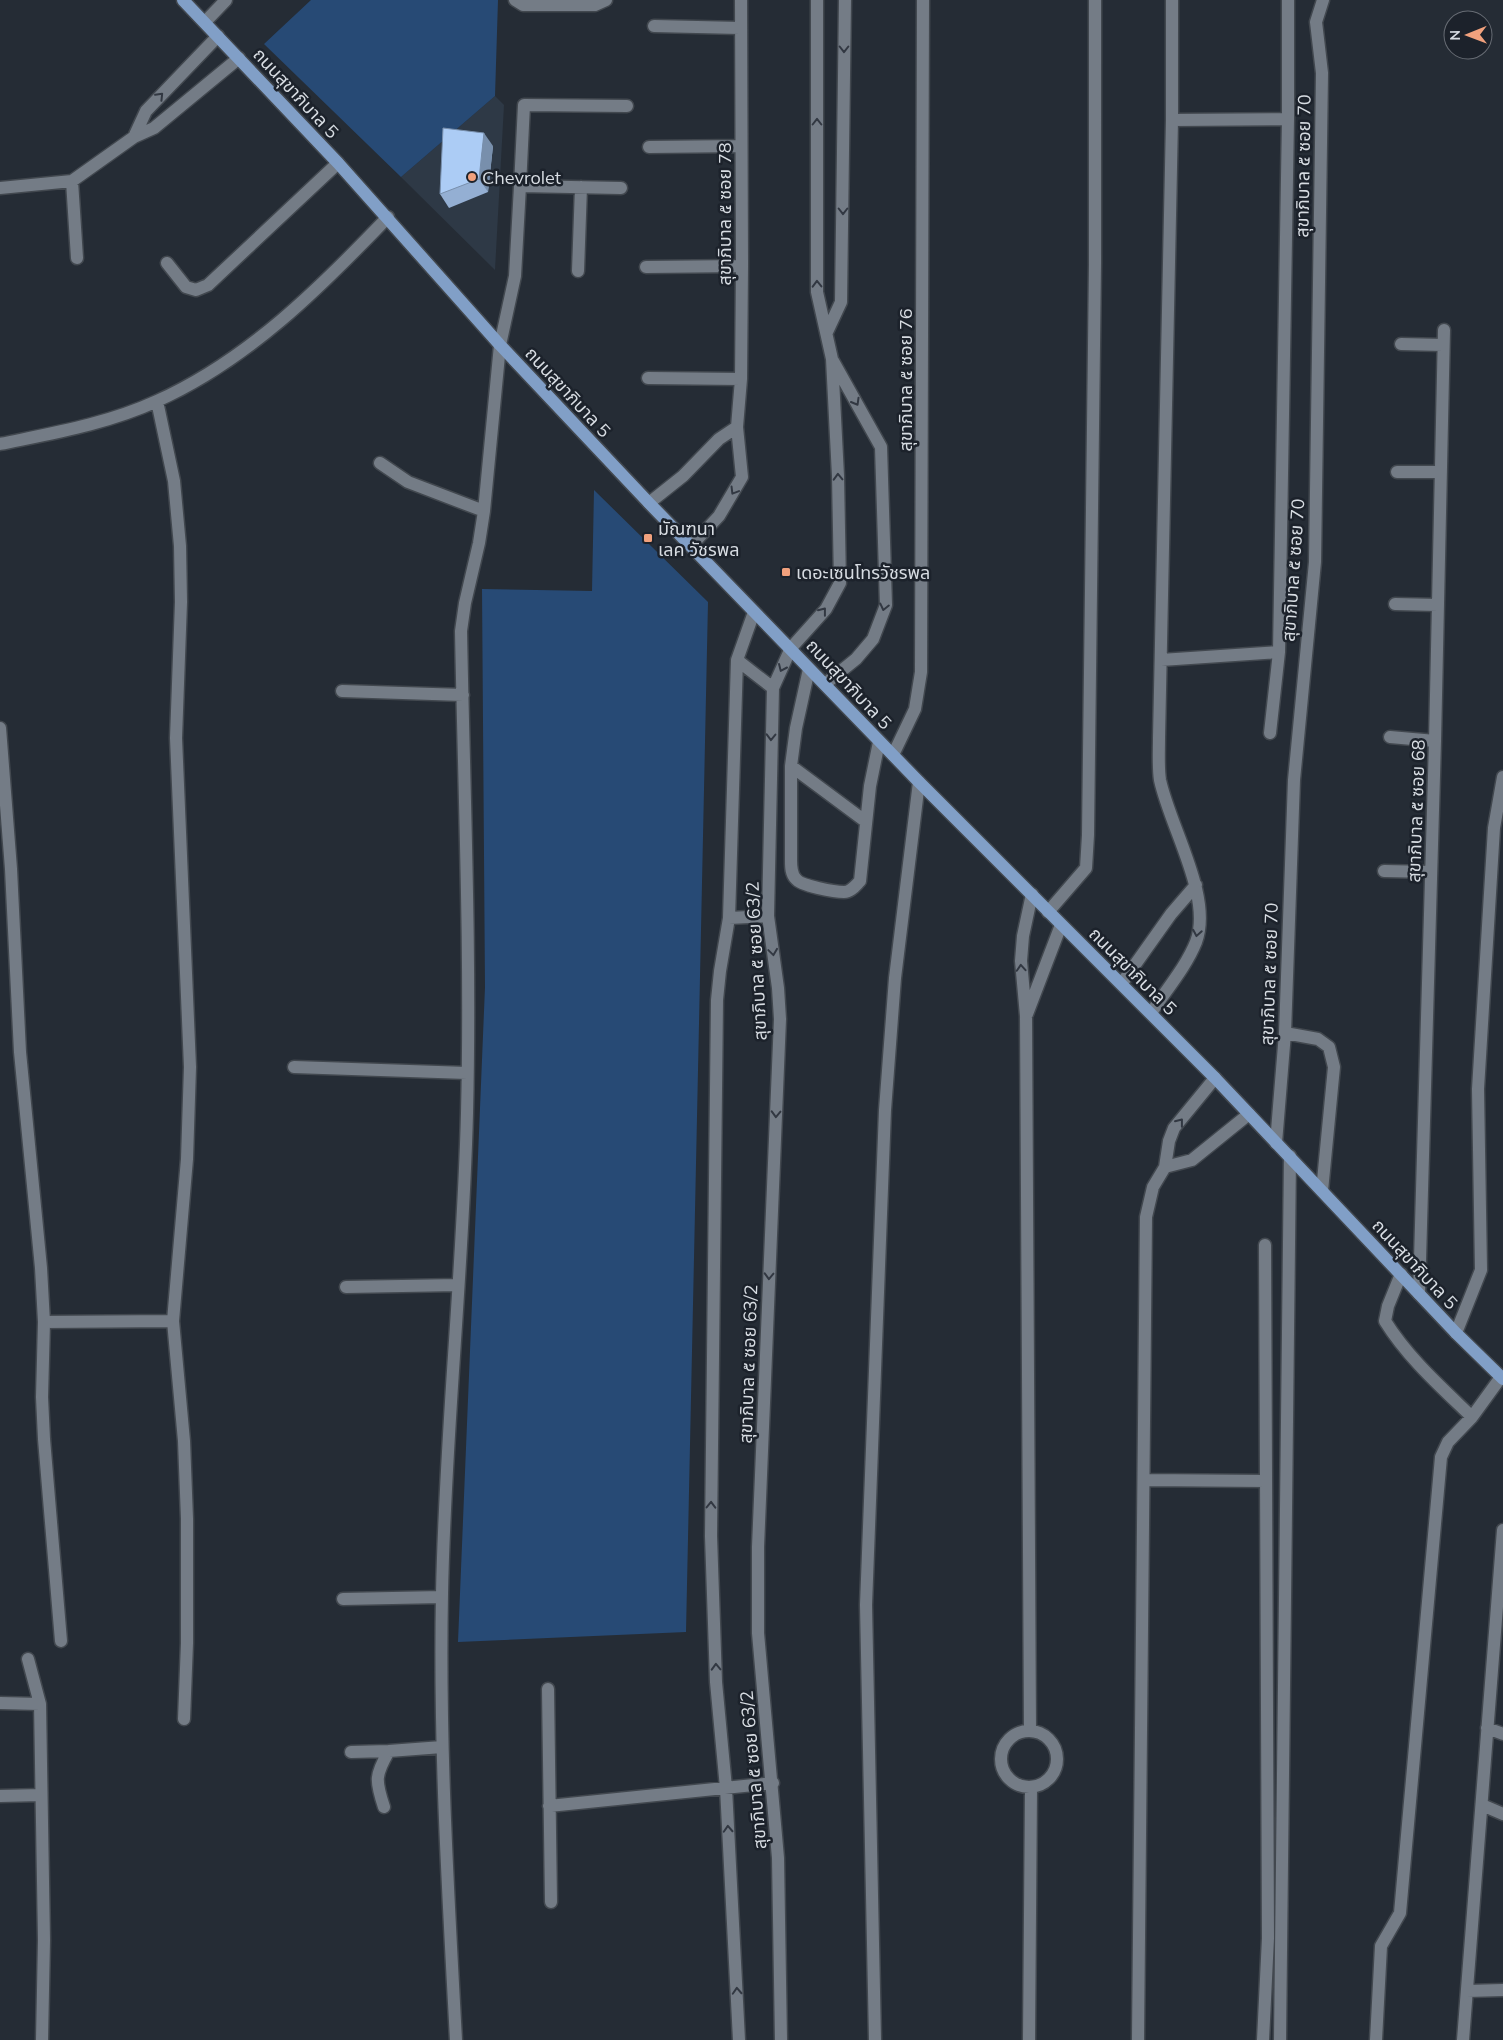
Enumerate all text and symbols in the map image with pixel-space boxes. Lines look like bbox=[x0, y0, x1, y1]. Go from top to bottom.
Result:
north arrow bbox=[1443, 10, 1493, 60]
text: N bbox=[1446, 30, 1464, 41]
street label: ถนนสุขาภิบาล 5 bbox=[248, 43, 344, 143]
one-way arrow bbox=[839, 45, 849, 53]
one-way arrow bbox=[154, 93, 163, 102]
street label: สุขาภิบาล ๕ ซอย 70 bbox=[1290, 94, 1316, 238]
one-way arrow bbox=[812, 118, 822, 126]
street label: สุขาภิบาล ๕ ซอย 78 bbox=[713, 142, 736, 286]
place label: Chevrolet bbox=[482, 166, 561, 189]
marker: Chevrolet bbox=[466, 171, 478, 183]
one-way arrow bbox=[838, 208, 848, 215]
one-way arrow bbox=[812, 280, 822, 288]
street label: สุขาภิบาล ๕ ซอย 76 bbox=[894, 308, 917, 452]
street label: ถนนสุขาภิบาล 5 bbox=[520, 342, 616, 442]
one-way arrow bbox=[849, 396, 859, 405]
one-way arrow bbox=[833, 473, 843, 480]
one-way arrow bbox=[730, 485, 740, 494]
street label: สุขาภิบาล ๕ ซอย 70 bbox=[1277, 498, 1309, 642]
place label: มัณฑนา เลค วัชรพล bbox=[658, 517, 740, 561]
marker: มัณฑนา เลค วัชรพล bbox=[642, 532, 654, 544]
place label: เดอะเซนโทรวัชรพล bbox=[796, 561, 930, 584]
marker: เดอะเซนโทรวัชรพล bbox=[780, 566, 792, 578]
one-way arrow bbox=[879, 603, 890, 612]
one-way arrow bbox=[817, 607, 826, 617]
street label: ถนนสุขาภิบาล 5 bbox=[801, 634, 897, 734]
one-way arrow bbox=[777, 663, 788, 672]
one-way arrow bbox=[766, 734, 776, 741]
street label: สุขาภิบาล ๕ ซอย 68 bbox=[1402, 739, 1430, 883]
street label: สุขาภิบาล ๕ ซอย 63/2 bbox=[740, 881, 772, 1041]
street label: สุขาภิบาล ๕ ซอย 70 bbox=[1255, 902, 1283, 1046]
street label: ถนนสุขาภิบาล 5 bbox=[1084, 922, 1182, 1020]
one-way arrow bbox=[1193, 929, 1203, 938]
one-way arrow bbox=[767, 948, 778, 956]
one-way arrow bbox=[1016, 963, 1027, 971]
one-way arrow bbox=[771, 1110, 781, 1118]
one-way arrow bbox=[1174, 1119, 1182, 1128]
street label: ถนนสุขาภิบาล 5 bbox=[1367, 1214, 1463, 1314]
one-way arrow bbox=[764, 1272, 775, 1280]
street label: สุขาภิบาล ๕ ซอย 63/2 bbox=[734, 1284, 762, 1444]
one-way arrow bbox=[706, 1500, 716, 1508]
one-way arrow bbox=[710, 1663, 721, 1671]
street label: สุขาภิบาล ๕ ซอย 63/2 bbox=[735, 1690, 771, 1850]
one-way arrow bbox=[723, 1825, 734, 1833]
one-way arrow bbox=[731, 1987, 742, 1995]

